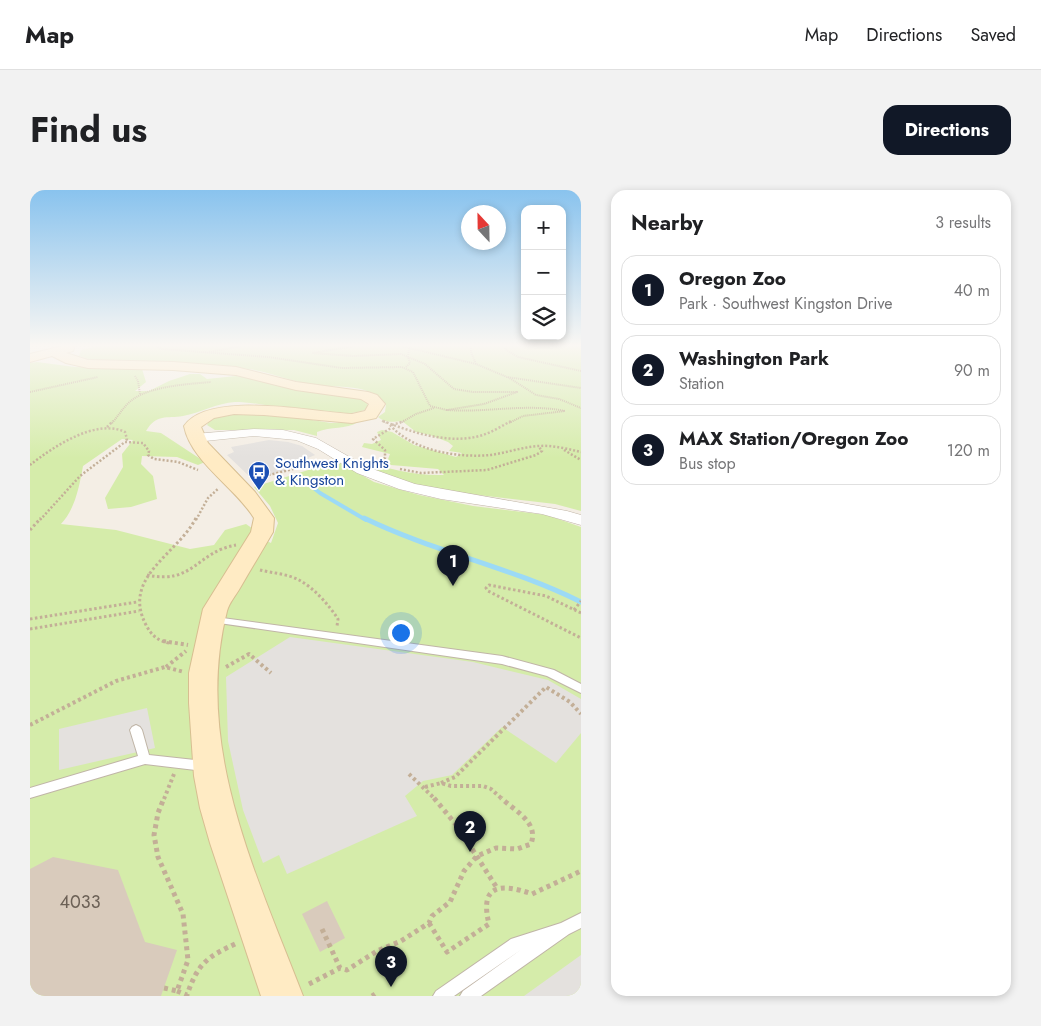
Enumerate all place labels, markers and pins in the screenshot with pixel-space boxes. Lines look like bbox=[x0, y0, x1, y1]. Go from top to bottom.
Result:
place label: Southwest Knights & Kingston bbox=[275, 452, 389, 491]
bus stop icon: Southwest Knights & Kingston bbox=[247, 460, 271, 491]
pin: 1 bbox=[437, 545, 469, 586]
pin: 2 bbox=[454, 811, 486, 852]
pin: 3 bbox=[375, 946, 407, 987]

